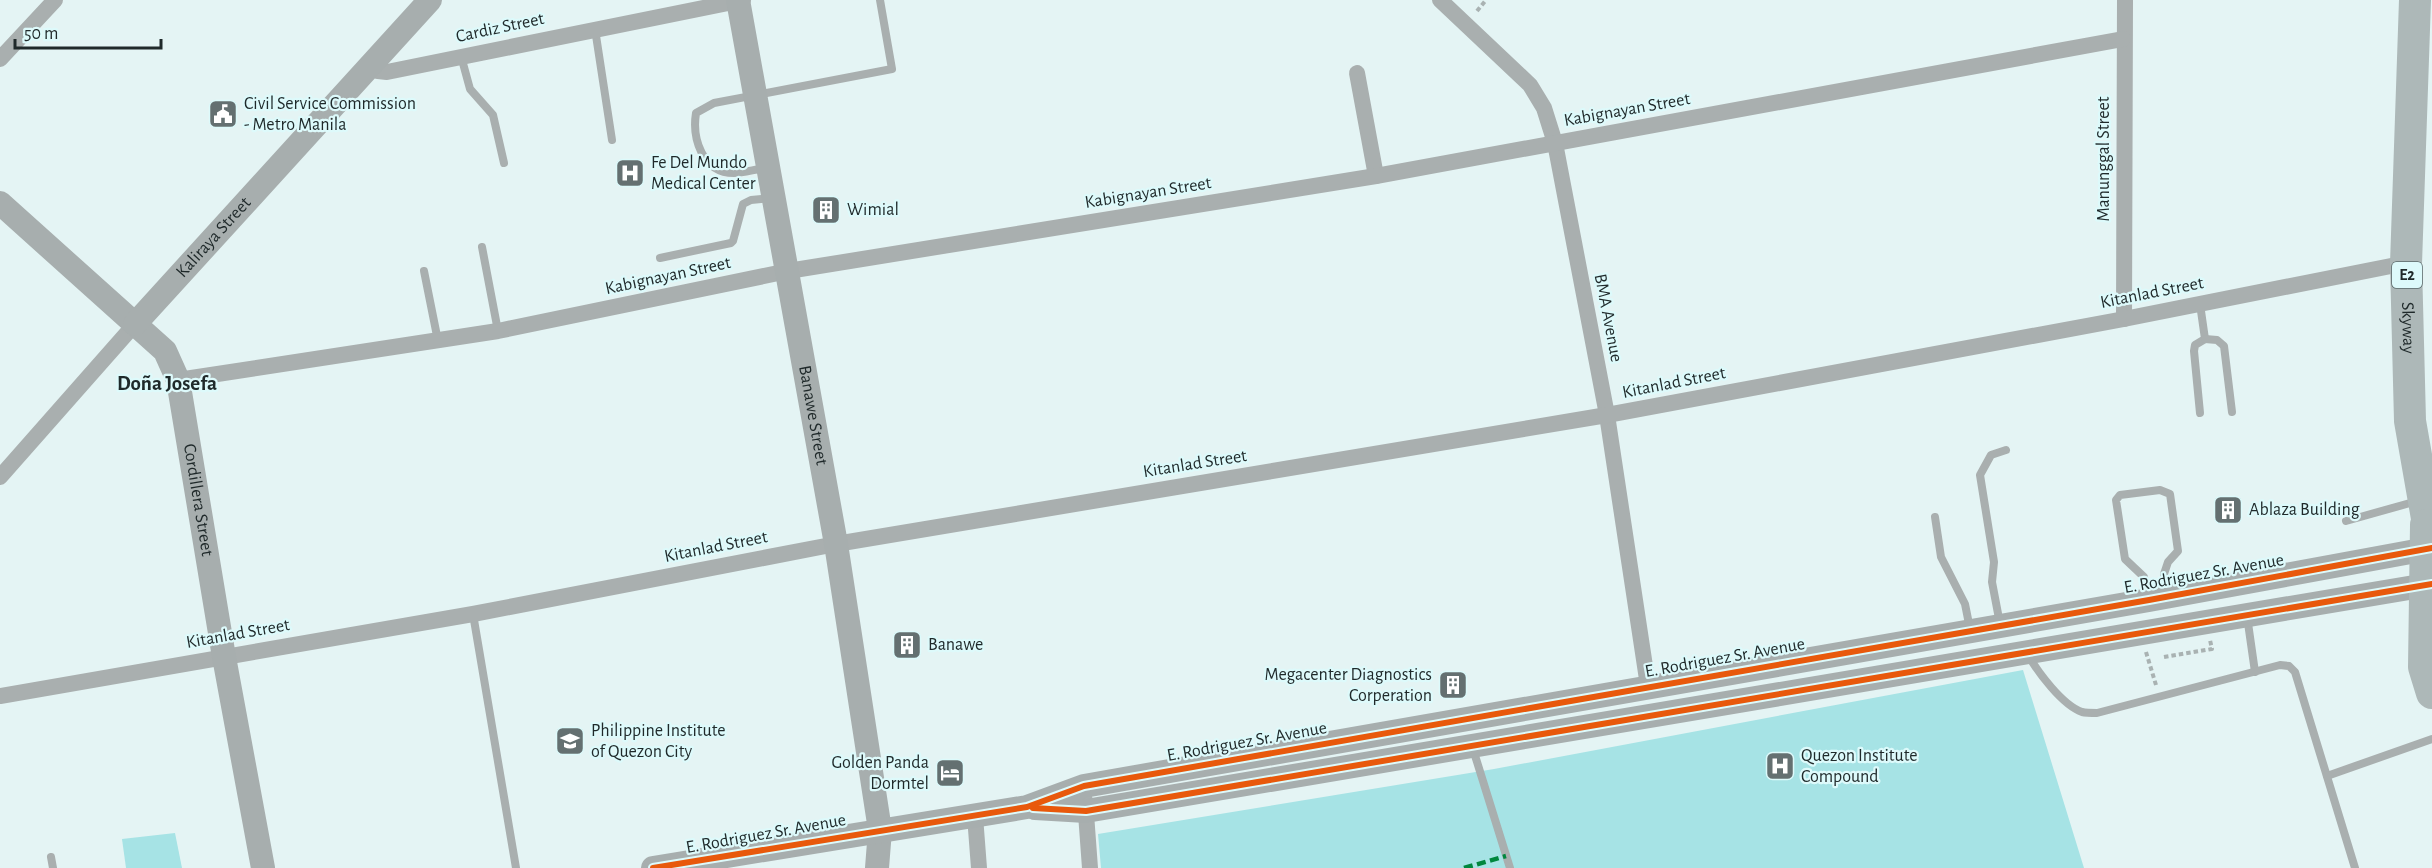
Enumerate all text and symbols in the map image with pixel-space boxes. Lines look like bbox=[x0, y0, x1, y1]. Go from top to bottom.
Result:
street label: Cardiz Street bbox=[454, 10, 546, 46]
scale bar bbox=[15, 12, 160, 50]
text: 50 m bbox=[24, 25, 58, 43]
street label: Kabignayan Street bbox=[1562, 90, 1692, 130]
place label: Civil Service Commission - Metro Manila bbox=[244, 95, 416, 134]
street label: Manunggal Street bbox=[2095, 96, 2113, 222]
public building icon: Civil Service Commission - Metro Manila bbox=[207, 98, 239, 130]
place label: Fe Del Mundo Medical Center bbox=[651, 154, 756, 193]
hospital icon: Fe Del Mundo Medical Center bbox=[614, 157, 646, 189]
street label: Kabignayan Street bbox=[1083, 174, 1213, 212]
street label: Kaliraya Street bbox=[173, 194, 255, 281]
building icon: Wimial bbox=[810, 194, 842, 226]
place label: Wimial bbox=[847, 201, 899, 219]
street label: Kabignayan Street bbox=[604, 254, 733, 298]
road number: E2 bbox=[2392, 262, 2422, 288]
street label: BMA Avenue bbox=[1591, 272, 1625, 364]
street label: Kitanlad Street bbox=[2099, 274, 2205, 312]
street label: Skyway bbox=[2398, 302, 2417, 354]
street label: Banawe Street bbox=[795, 364, 831, 467]
street label: Kitanlad Street bbox=[1621, 364, 1727, 402]
district label: Doña Josefa bbox=[117, 373, 217, 394]
street label: Cordillera Street bbox=[180, 442, 216, 558]
street label: Kitanlad Street bbox=[1142, 447, 1248, 481]
building icon: Ablaza Building bbox=[2212, 494, 2244, 526]
place label: Ablaza Building bbox=[2249, 501, 2360, 519]
street label: Kitanlad Street bbox=[663, 528, 769, 566]
street label: E. Rodriguez Sr. Avenue bbox=[2123, 551, 2285, 597]
street label: Kitanlad Street bbox=[185, 616, 291, 652]
building icon: Banawe bbox=[891, 629, 923, 661]
street label: E. Rodriguez Sr. Avenue bbox=[1644, 635, 1806, 681]
place label: Banawe bbox=[928, 636, 983, 654]
place label: Megacenter Diagnostics Corperation bbox=[1265, 666, 1432, 705]
building icon: Megacenter Diagnostics Corperation bbox=[1437, 669, 1469, 701]
street label: E. Rodriguez Sr. Avenue bbox=[1166, 719, 1328, 765]
place label: Philippine Institute of Quezon City bbox=[591, 722, 726, 761]
school or university icon: Philippine Institute of Quezon City bbox=[554, 725, 586, 757]
place label: Quezon Institute Compound bbox=[1801, 747, 1917, 786]
hospital icon: Quezon Institute Compound bbox=[1764, 750, 1796, 782]
place label: Golden Panda Dormtel bbox=[831, 754, 929, 793]
hotel icon: Golden Panda Dormtel bbox=[934, 757, 966, 789]
street label: E. Rodriguez Sr. Avenue bbox=[685, 811, 847, 857]

